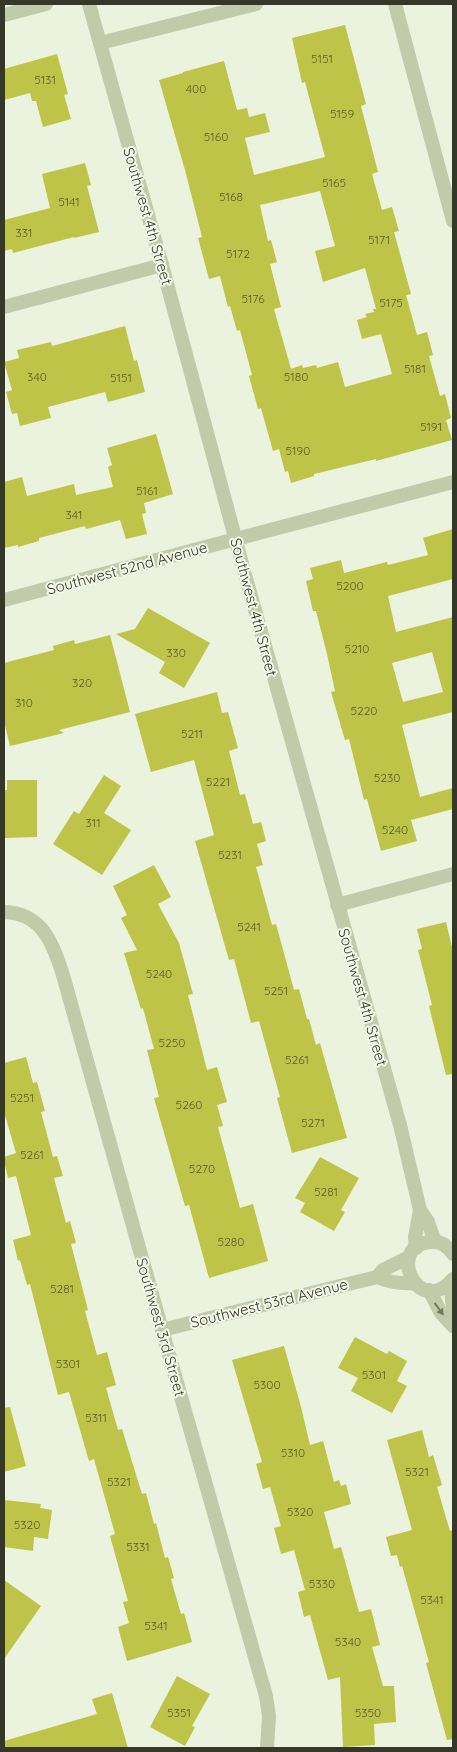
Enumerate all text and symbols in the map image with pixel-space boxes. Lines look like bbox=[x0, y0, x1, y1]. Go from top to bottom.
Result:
house number: 5151 bbox=[311, 51, 333, 66]
house number: 5131 bbox=[34, 72, 56, 87]
house number: 400 bbox=[186, 81, 206, 96]
house number: 5159 bbox=[330, 106, 354, 121]
house number: 5160 bbox=[204, 129, 228, 144]
street label: Southwest 4th Street bbox=[119, 145, 177, 287]
house number: 5165 bbox=[322, 175, 346, 190]
house number: 5168 bbox=[219, 189, 243, 204]
house number: 5141 bbox=[58, 194, 80, 209]
house number: 331 bbox=[15, 225, 33, 240]
house number: 5171 bbox=[368, 232, 390, 247]
house number: 5172 bbox=[226, 246, 250, 261]
house number: 5176 bbox=[241, 291, 265, 306]
house number: 5175 bbox=[379, 295, 403, 310]
house number: 5181 bbox=[404, 361, 426, 376]
house number: 340 bbox=[27, 369, 47, 384]
house number: 5180 bbox=[284, 369, 308, 384]
house number: 5151 bbox=[110, 370, 132, 385]
house number: 5191 bbox=[420, 419, 442, 434]
house number: 5190 bbox=[286, 443, 310, 458]
house number: 5161 bbox=[136, 483, 158, 498]
house number: 341 bbox=[66, 507, 82, 522]
street label: Southwest 4th Street bbox=[226, 536, 282, 678]
street label: Southwest 52nd Avenue bbox=[45, 537, 209, 599]
house number: 5200 bbox=[336, 578, 364, 593]
house number: 5210 bbox=[345, 641, 369, 656]
house number: 330 bbox=[166, 645, 186, 660]
house number: 320 bbox=[72, 675, 92, 690]
house number: 310 bbox=[15, 695, 33, 710]
house number: 5220 bbox=[351, 703, 377, 718]
house number: 5211 bbox=[181, 726, 203, 741]
house number: 5230 bbox=[374, 770, 400, 785]
house number: 5221 bbox=[206, 774, 230, 789]
house number: 311 bbox=[85, 815, 101, 830]
house number: 5240 bbox=[382, 822, 408, 837]
house number: 5231 bbox=[218, 847, 242, 862]
house number: 5241 bbox=[237, 919, 261, 934]
street label: Southwest 4th Street bbox=[334, 926, 392, 1068]
house number: 5240 bbox=[146, 966, 172, 981]
house number: 5251 bbox=[264, 983, 288, 998]
house number: 5250 bbox=[159, 1035, 185, 1050]
house number: 5261 bbox=[285, 1052, 309, 1067]
house number: 5251 bbox=[10, 1090, 34, 1105]
house number: 5260 bbox=[176, 1097, 202, 1112]
house number: 5271 bbox=[301, 1115, 325, 1130]
house number: 5261 bbox=[20, 1147, 44, 1162]
house number: 5270 bbox=[189, 1161, 215, 1176]
house number: 5281 bbox=[314, 1184, 338, 1199]
house number: 5280 bbox=[218, 1234, 244, 1249]
street label: Southwest 3rd Street bbox=[132, 1256, 190, 1398]
street label: Southwest 53rd Avenue bbox=[188, 1274, 350, 1332]
house number: 5281 bbox=[50, 1281, 74, 1296]
one-way arrow bbox=[434, 1302, 444, 1316]
house number: 5301 bbox=[56, 1356, 80, 1371]
house number: 5301 bbox=[362, 1367, 386, 1382]
house number: 5300 bbox=[253, 1377, 281, 1392]
house number: 5311 bbox=[85, 1410, 107, 1425]
house number: 5310 bbox=[281, 1445, 305, 1460]
house number: 5321 bbox=[405, 1464, 429, 1479]
house number: 5321 bbox=[107, 1474, 131, 1489]
house number: 5320 bbox=[287, 1504, 313, 1519]
house number: 5320 bbox=[14, 1517, 40, 1532]
house number: 5331 bbox=[126, 1539, 150, 1554]
house number: 5330 bbox=[309, 1576, 335, 1591]
house number: 5341 bbox=[420, 1592, 444, 1607]
house number: 5341 bbox=[144, 1618, 168, 1633]
house number: 5340 bbox=[335, 1634, 361, 1649]
house number: 5351 bbox=[167, 1705, 191, 1720]
house number: 5350 bbox=[355, 1705, 381, 1720]

